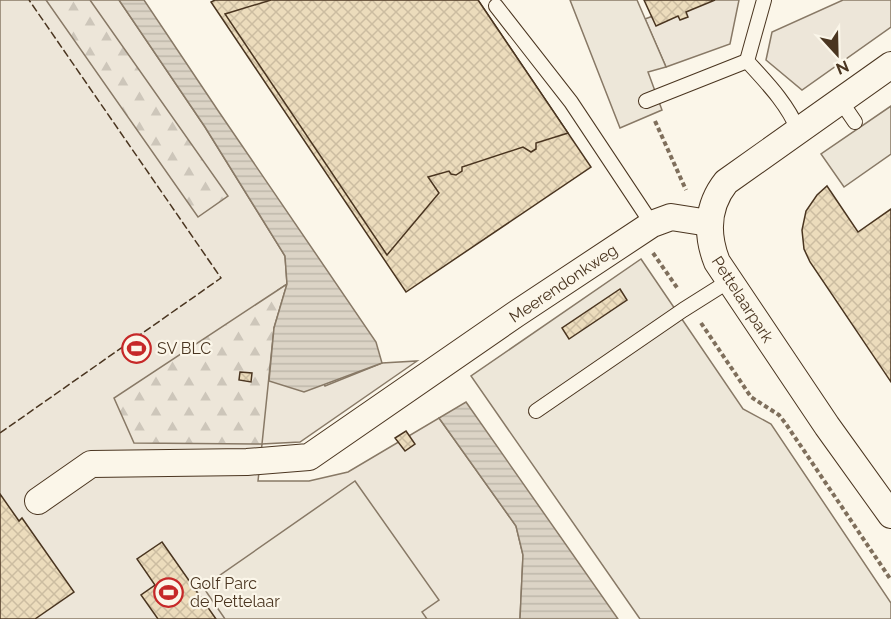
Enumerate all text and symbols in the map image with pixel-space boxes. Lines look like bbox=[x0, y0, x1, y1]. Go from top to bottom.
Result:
north arrow bbox=[807, 24, 867, 84]
text: N bbox=[833, 56, 852, 79]
street label: Meerendonkweg bbox=[506, 240, 621, 327]
street label: Pettelaarpark bbox=[708, 253, 778, 346]
sports icon: SV BLC bbox=[120, 332, 152, 364]
place label: SV BLC bbox=[157, 339, 211, 358]
place label: Golf Parc de Pettelaar bbox=[190, 574, 280, 611]
sports icon: Golf Parc de Pettelaar bbox=[153, 576, 185, 608]

